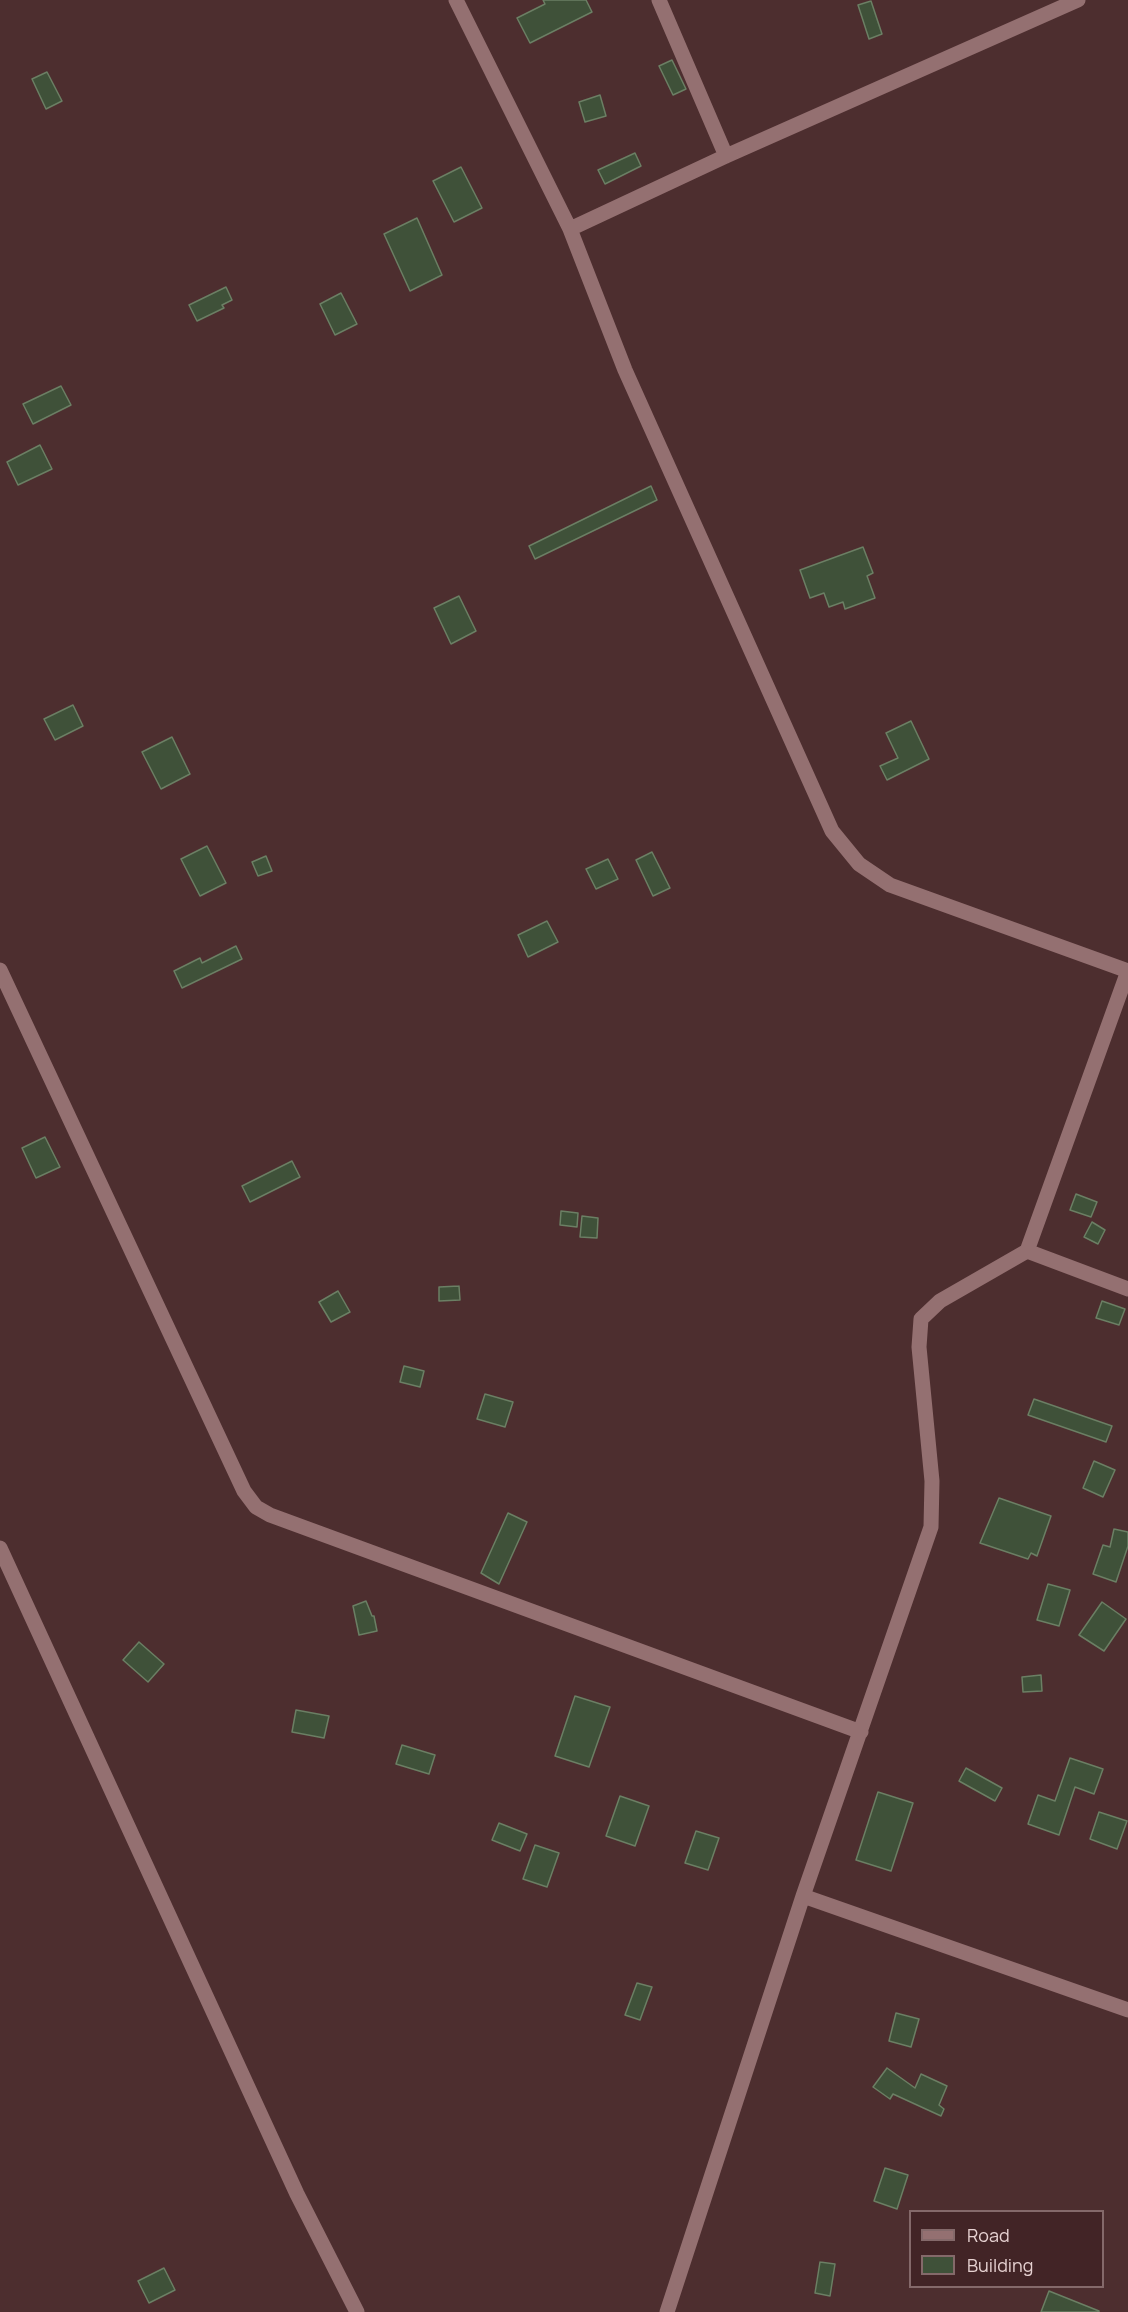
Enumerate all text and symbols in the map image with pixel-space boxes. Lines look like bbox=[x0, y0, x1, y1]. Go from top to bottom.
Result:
legend bbox=[909, 2210, 1104, 2288]
text: Road bbox=[967, 2223, 1010, 2247]
text: Building bbox=[967, 2253, 1033, 2277]

